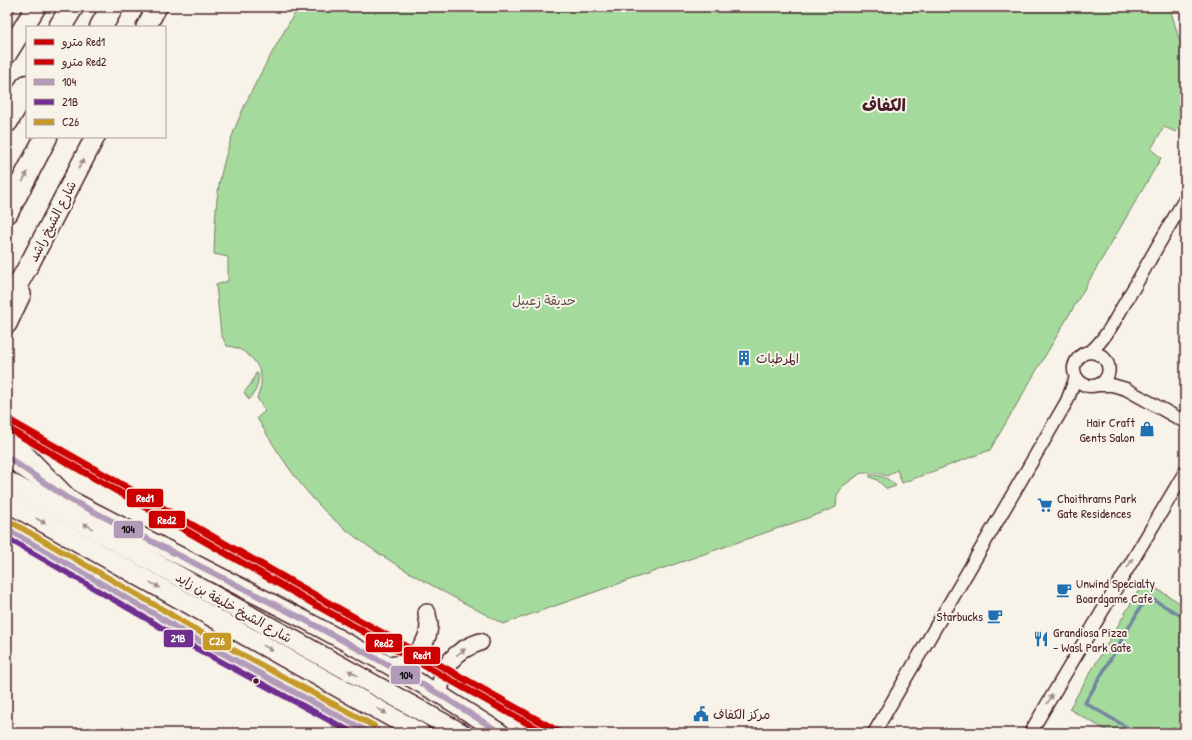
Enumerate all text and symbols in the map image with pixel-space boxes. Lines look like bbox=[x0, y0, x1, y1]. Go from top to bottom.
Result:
legend bbox=[26, 26, 166, 138]
text: مترو Red1 bbox=[61, 33, 105, 50]
text: مترو Red2 bbox=[61, 53, 107, 70]
text: 104 bbox=[62, 73, 77, 90]
text: 21B bbox=[62, 93, 78, 110]
district label: الكفاف bbox=[862, 93, 906, 116]
text: C26 bbox=[62, 113, 79, 130]
one-way arrow bbox=[78, 159, 84, 170]
one-way arrow bbox=[22, 172, 28, 183]
street label: شارع الشيخ راشد bbox=[24, 177, 81, 265]
park label: حديقة زعبيل bbox=[512, 291, 576, 309]
building icon: المرطبات bbox=[735, 349, 753, 367]
place label: المرطبات bbox=[756, 349, 799, 367]
place label: Hair Craft Gents Salon bbox=[1080, 413, 1136, 446]
shop icon: Hair Craft Gents Salon bbox=[1138, 420, 1156, 438]
line badge: Red1 bbox=[126, 488, 164, 508]
place label: Choithrams Park Gate Residences bbox=[1057, 489, 1137, 522]
text: Red1 bbox=[136, 491, 154, 505]
supermarket icon: Choithrams Park Gate Residences bbox=[1036, 496, 1054, 514]
line badge: Red2 bbox=[148, 510, 186, 529]
text: Red2 bbox=[158, 513, 177, 527]
one-way arrow bbox=[35, 518, 47, 525]
line badge: 104 bbox=[113, 520, 144, 539]
text: 104 bbox=[121, 522, 135, 536]
one-way arrow bbox=[83, 523, 94, 530]
one-way arrow bbox=[1127, 557, 1134, 569]
street label: شارع الشيخ خليفة بن زايد bbox=[172, 567, 295, 647]
place label: Unwind Specialty Boardgame Cafe bbox=[1076, 574, 1156, 607]
one-way arrow bbox=[149, 581, 160, 588]
cafe icon: Unwind Specialty Boardgame Cafe bbox=[1055, 581, 1073, 599]
place label: Starbucks bbox=[936, 607, 983, 625]
cafe icon: Starbucks bbox=[986, 607, 1004, 625]
place label: Grandiosa Pizza - Wasl Park Gate bbox=[1053, 623, 1132, 656]
line badge: 21B bbox=[163, 629, 194, 648]
restaurant icon: Grandiosa Pizza - Wasl Park Gate bbox=[1032, 630, 1050, 648]
text: 21B bbox=[171, 631, 186, 645]
line badge: C26 bbox=[202, 632, 232, 651]
line badge: Red2 bbox=[365, 633, 403, 653]
text: C26 bbox=[209, 634, 225, 648]
text: Red2 bbox=[375, 636, 394, 650]
one-way arrow bbox=[262, 645, 274, 651]
line badge: Red1 bbox=[403, 646, 441, 665]
text: Red1 bbox=[413, 648, 431, 662]
one-way arrow bbox=[455, 648, 466, 656]
line badge: 104 bbox=[390, 665, 421, 685]
text: 104 bbox=[399, 668, 413, 682]
one-way arrow bbox=[347, 670, 359, 677]
unlabelled marker bbox=[251, 676, 261, 686]
one-way arrow bbox=[1046, 694, 1054, 704]
public building icon: مركز الكفاف bbox=[692, 705, 710, 723]
place label: مركز الكفاف bbox=[713, 705, 770, 723]
one-way arrow bbox=[376, 708, 387, 715]

